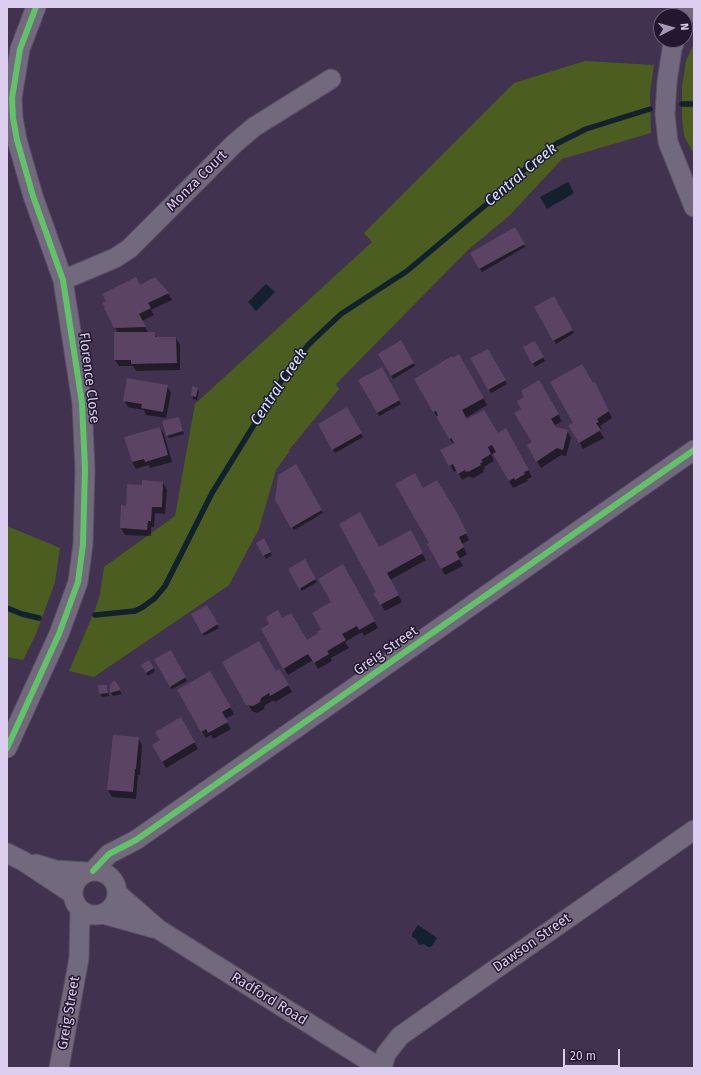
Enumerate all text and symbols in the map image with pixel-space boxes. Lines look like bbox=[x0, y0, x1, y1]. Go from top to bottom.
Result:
north arrow bbox=[653, 8, 693, 48]
text: N bbox=[678, 22, 691, 31]
water label: Central Creek bbox=[481, 140, 561, 210]
street label: Monza Court bbox=[163, 147, 231, 215]
street label: Florence Close bbox=[75, 332, 103, 424]
water label: Central Creek bbox=[247, 345, 311, 429]
street label: Greig Street bbox=[351, 623, 421, 679]
street label: Dawson Street bbox=[490, 910, 574, 976]
street label: Radford Road bbox=[228, 969, 310, 1029]
street label: Greig Street bbox=[54, 975, 84, 1051]
scale bar bbox=[565, 1041, 622, 1067]
text: 20 m bbox=[570, 1049, 596, 1063]

